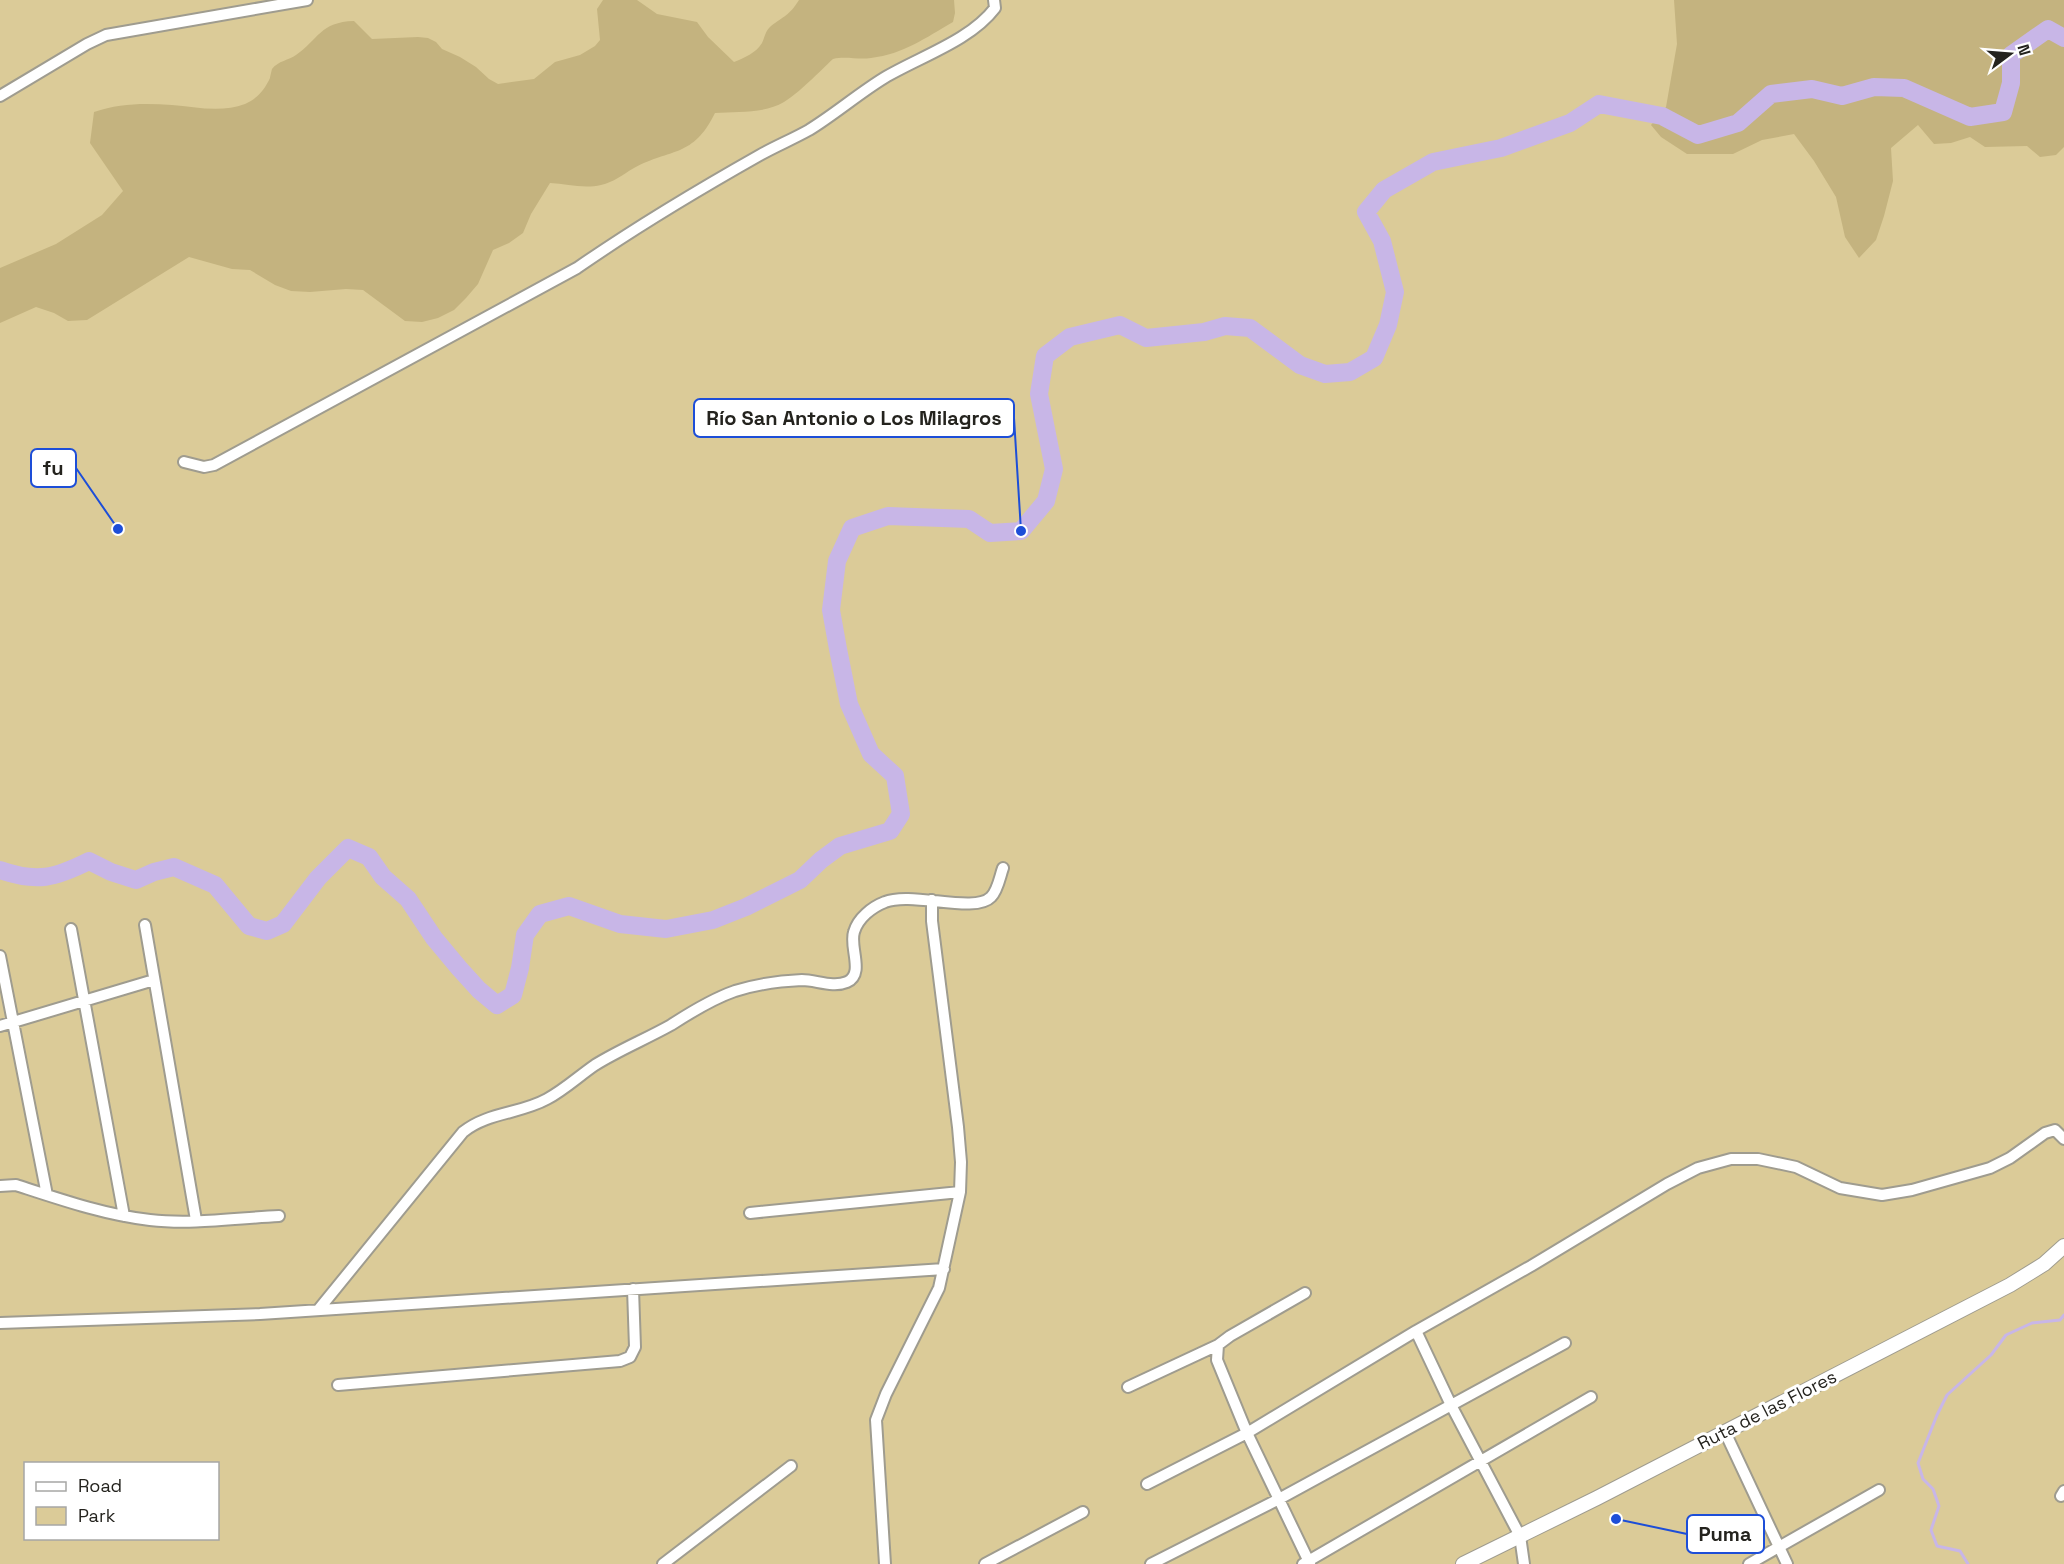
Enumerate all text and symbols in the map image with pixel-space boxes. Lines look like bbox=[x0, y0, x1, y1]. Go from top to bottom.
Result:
north arrow bbox=[1980, 24, 2040, 84]
text: N bbox=[2012, 42, 2036, 58]
callout: Río San Antonio o Los Milagros bbox=[694, 399, 1014, 437]
text: Río San Antonio o Los Milagros bbox=[706, 405, 1002, 431]
callout: fu bbox=[31, 449, 76, 487]
text: fu bbox=[42, 455, 64, 481]
street label: Ruta de las Flores bbox=[1693, 1365, 1840, 1455]
legend bbox=[24, 1462, 219, 1540]
text: Road bbox=[78, 1474, 122, 1497]
text: Park bbox=[78, 1504, 116, 1527]
callout: Puma bbox=[1687, 1515, 1764, 1553]
text: Puma bbox=[1698, 1521, 1752, 1547]

